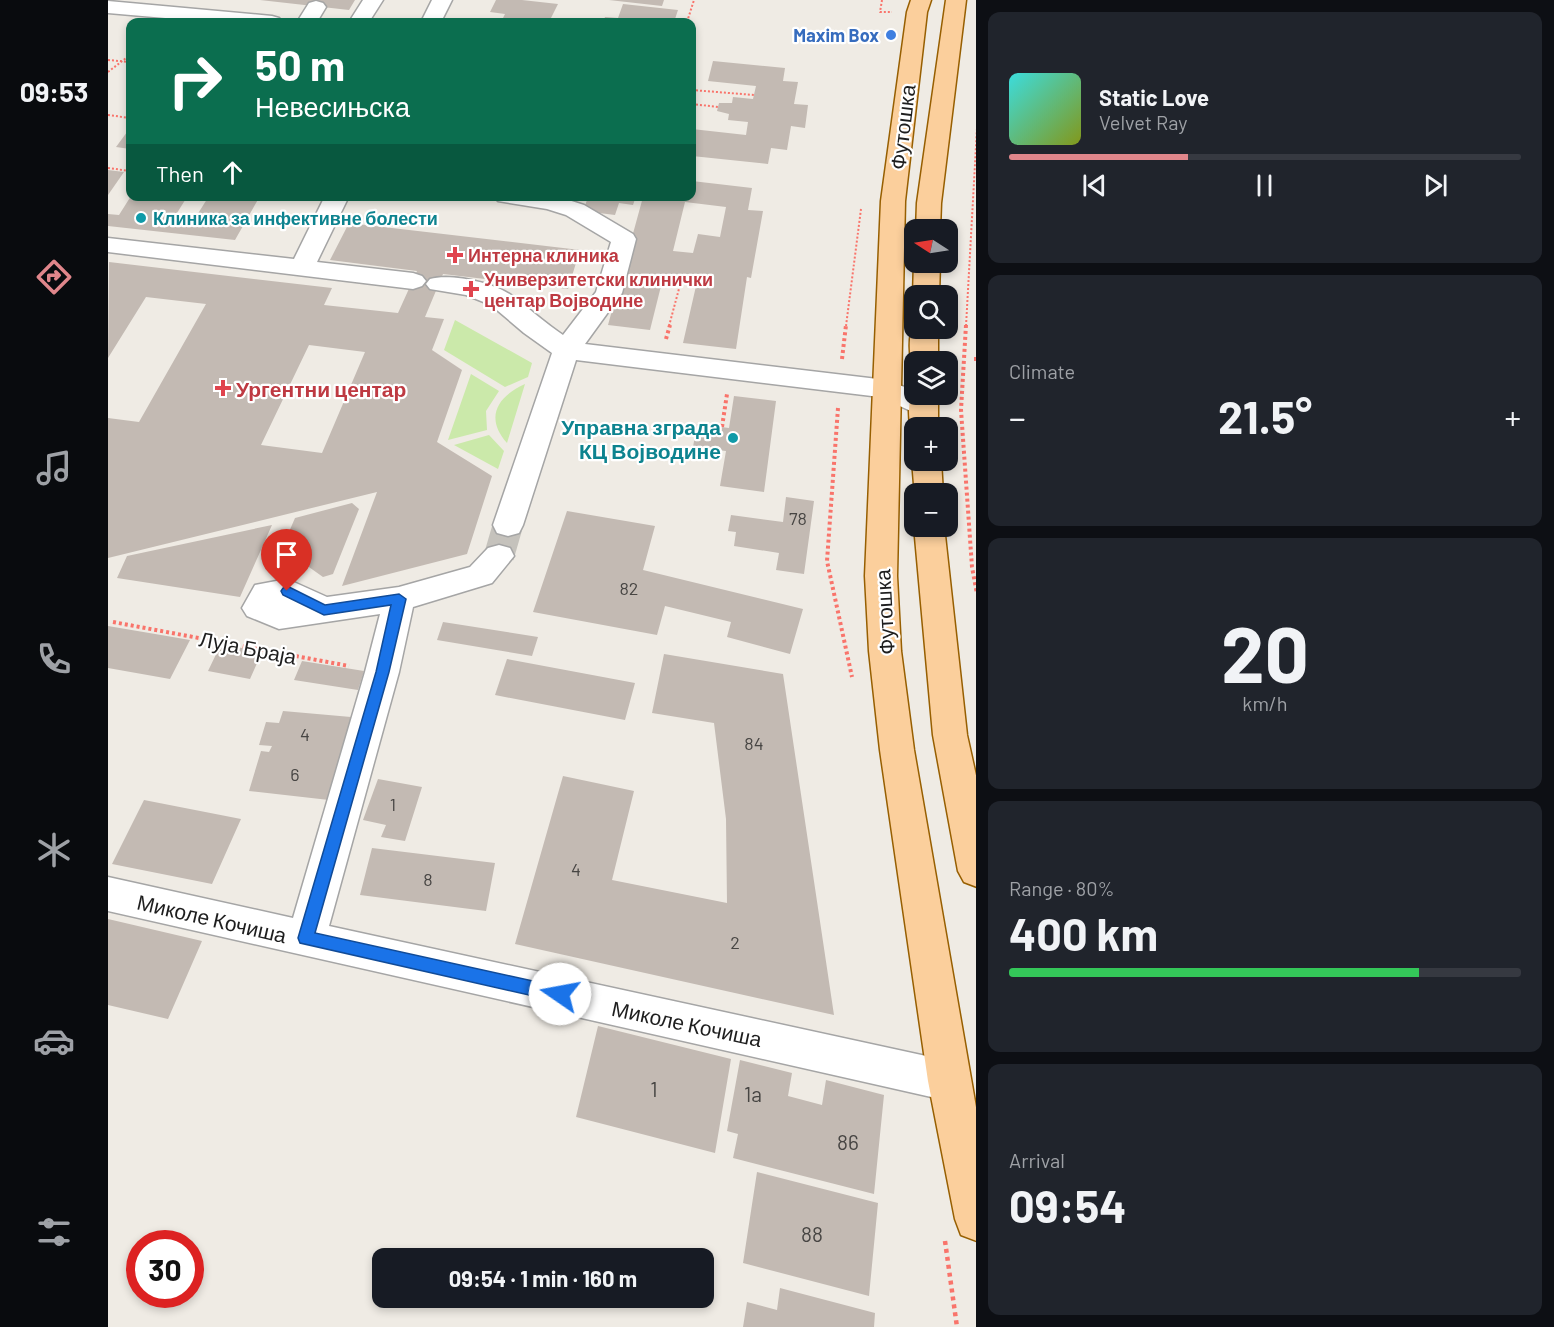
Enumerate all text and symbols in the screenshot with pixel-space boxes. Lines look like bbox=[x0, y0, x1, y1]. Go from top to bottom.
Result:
place label: Maxim Box bbox=[793, 24, 879, 46]
marker: Maxim Box bbox=[884, 28, 898, 42]
text: 50 m bbox=[255, 39, 345, 89]
icon: right bbox=[156, 42, 234, 120]
text: 09:53 bbox=[20, 75, 88, 107]
street label: Футошка bbox=[884, 83, 920, 171]
text: Static Love bbox=[1099, 84, 1209, 110]
text: Невесињска bbox=[255, 90, 410, 122]
text: Velvet Ray bbox=[1099, 110, 1188, 134]
icon: ahead bbox=[216, 156, 249, 189]
text: Then bbox=[156, 160, 204, 186]
icon: previous bbox=[1078, 169, 1111, 202]
icon: pause bbox=[1248, 169, 1281, 202]
icon: next bbox=[1419, 169, 1452, 202]
place label: Клиника за инфективне болести bbox=[153, 207, 438, 229]
marker: Клиника за инфективне болести bbox=[134, 211, 148, 225]
north arrow bbox=[904, 219, 958, 273]
map controls bbox=[904, 219, 958, 537]
place label: Интерна клиника bbox=[468, 244, 620, 266]
marker: Интерна клиника bbox=[446, 246, 464, 264]
icon: directions bbox=[33, 256, 75, 298]
place label: Универзитетски клинички центар Војводине bbox=[484, 268, 713, 311]
marker: Универзитетски клинички центар Војводине bbox=[462, 280, 480, 298]
button: search bbox=[904, 285, 958, 339]
button: layers bbox=[904, 351, 958, 405]
text: Climate bbox=[1009, 359, 1075, 383]
place label: Ургентни центар bbox=[236, 376, 406, 401]
marker: Ургентни центар bbox=[214, 379, 232, 397]
text: 21.5° bbox=[1218, 389, 1312, 443]
text: − bbox=[1009, 397, 1026, 437]
text: + bbox=[1505, 397, 1521, 437]
place label: Управна зграда КЦ Војводине bbox=[561, 414, 721, 463]
button: + bbox=[904, 417, 958, 471]
marker: Управна зграда КЦ Војводине bbox=[726, 431, 740, 445]
icon: music bbox=[33, 447, 75, 489]
button: − bbox=[904, 483, 958, 537]
house number: 78 bbox=[789, 507, 807, 529]
pin bbox=[261, 529, 312, 591]
icon: arrive bbox=[270, 538, 303, 571]
street label: Футошка bbox=[869, 568, 899, 655]
house number: 82 bbox=[619, 577, 639, 599]
text: 20 bbox=[1221, 605, 1309, 699]
street label: Луја Браја bbox=[197, 625, 299, 669]
icon: phone bbox=[33, 638, 75, 680]
text: km/h bbox=[1242, 691, 1288, 715]
house number: 4 bbox=[300, 723, 310, 745]
house number: 84 bbox=[744, 732, 764, 754]
house number: 6 bbox=[290, 763, 300, 785]
house number: 1 bbox=[390, 793, 396, 815]
icon: climate bbox=[33, 829, 75, 871]
house number: 4 bbox=[571, 858, 581, 880]
house number: 8 bbox=[423, 868, 433, 890]
text: Range · 80% bbox=[1009, 876, 1114, 900]
street label: Миколе Кочиша bbox=[135, 889, 289, 947]
text: 400 km bbox=[1009, 906, 1158, 960]
house number: 2 bbox=[730, 931, 740, 953]
position arrow bbox=[528, 962, 592, 1026]
street label: Миколе Кочиша bbox=[610, 995, 765, 1051]
icon: car bbox=[33, 1020, 75, 1062]
house number: 1 bbox=[650, 1076, 658, 1101]
house number: 1a bbox=[744, 1081, 762, 1106]
house number: 86 bbox=[837, 1129, 859, 1154]
text: Arrival bbox=[1009, 1148, 1065, 1172]
text: 09:54 bbox=[1009, 1178, 1126, 1232]
icon: filters bbox=[33, 1211, 75, 1253]
house number: 88 bbox=[801, 1221, 823, 1246]
speed limit sign: 30 bbox=[126, 1230, 204, 1308]
text: 09:54 · 1 min · 160 m bbox=[449, 1265, 637, 1291]

